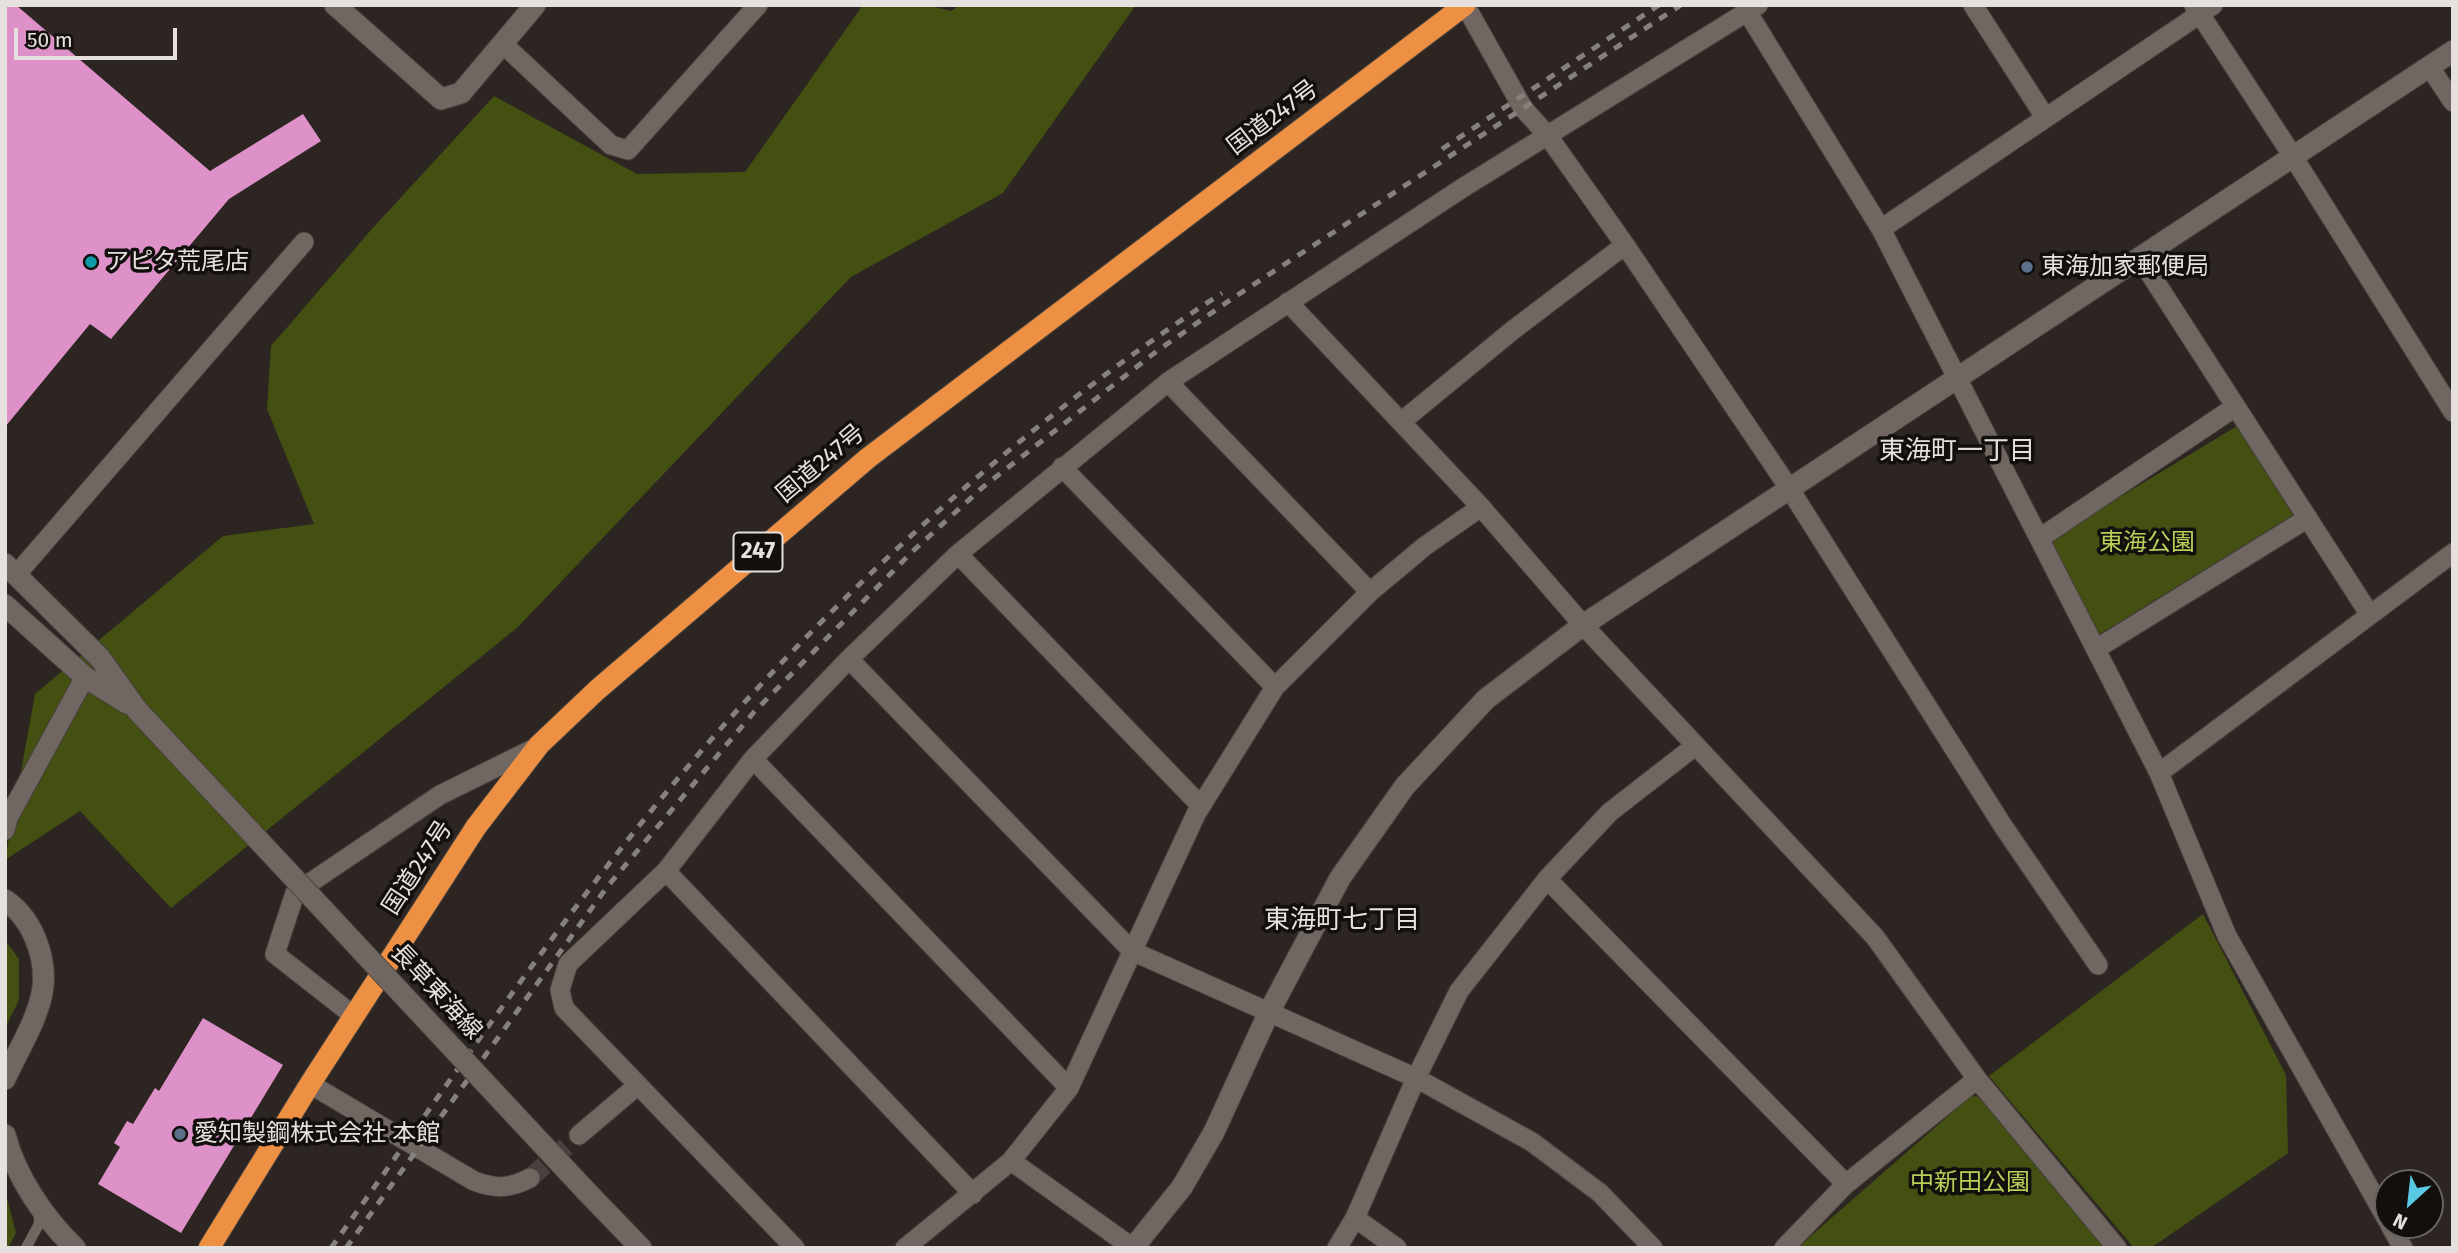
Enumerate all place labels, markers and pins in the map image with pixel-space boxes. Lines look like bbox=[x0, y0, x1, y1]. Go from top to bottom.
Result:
place label: アピタ荒尾店 bbox=[105, 248, 249, 276]
place label: 東海加家郵便局 bbox=[2041, 253, 2209, 281]
marker: アピタ荒尾店 bbox=[83, 254, 99, 270]
marker: 東海加家郵便局 bbox=[2019, 259, 2035, 275]
place label: 愛知製鋼株式会社 本館 bbox=[194, 1120, 440, 1148]
marker: 愛知製鋼株式会社 本館 bbox=[172, 1126, 188, 1142]

